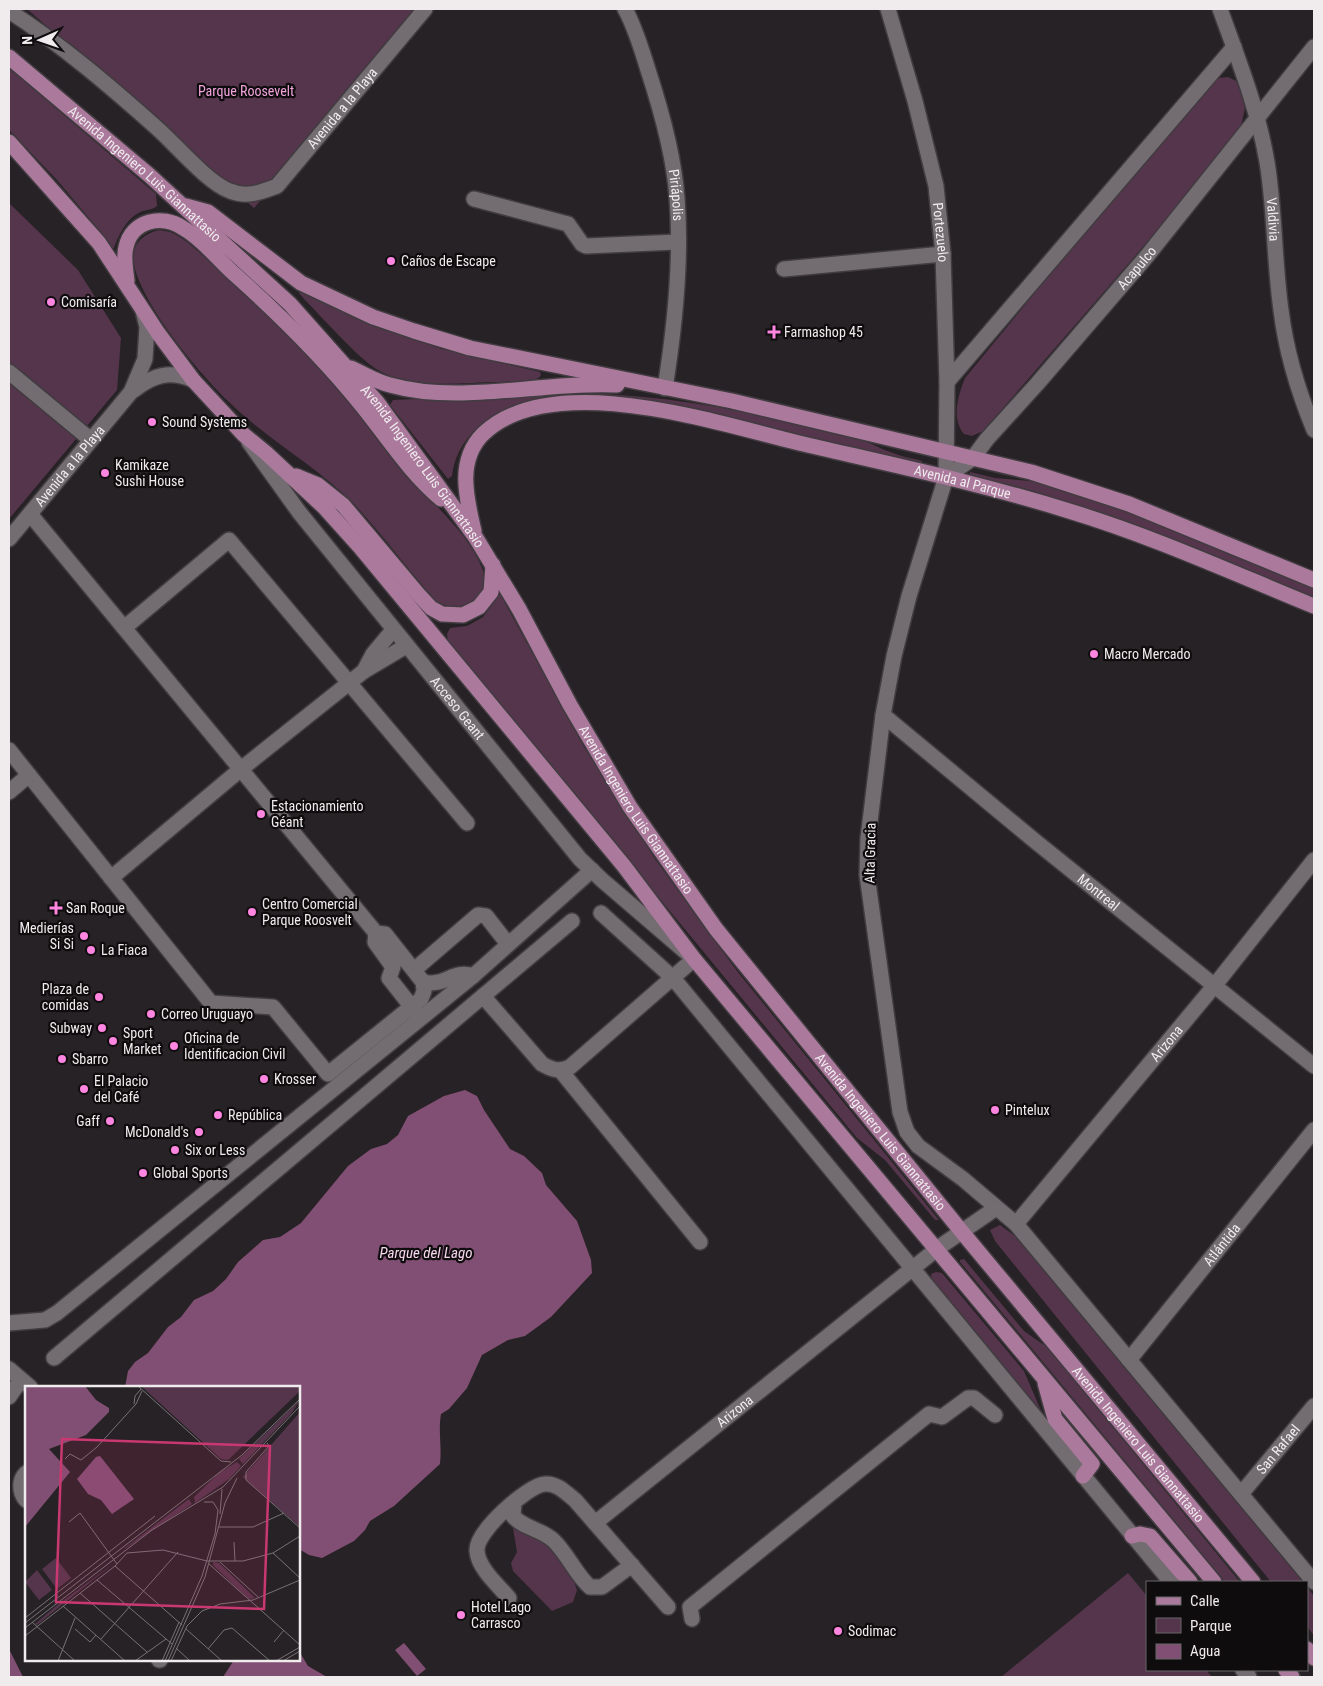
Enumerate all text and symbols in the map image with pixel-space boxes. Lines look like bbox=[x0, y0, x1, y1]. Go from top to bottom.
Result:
north arrow bbox=[15, 15, 65, 65]
text: N bbox=[19, 36, 35, 45]
street label: Avenida a la Playa bbox=[304, 64, 380, 152]
park label: Parque Roosevelt bbox=[198, 83, 294, 99]
street label: Avenida Ingeniero Luis Giannattasio bbox=[65, 102, 224, 245]
street label: Piriápolis bbox=[666, 168, 686, 221]
street label: Valdivia bbox=[1264, 197, 1283, 242]
street label: Portezuelo bbox=[930, 202, 951, 262]
street label: Acapulco bbox=[1114, 243, 1160, 293]
place label: Caños de Escape bbox=[401, 253, 496, 269]
marker: Caños de Escape bbox=[385, 255, 397, 267]
place label: Comisaría bbox=[61, 294, 117, 310]
marker: Comisaría bbox=[45, 296, 57, 308]
place label: Farmashop 45 bbox=[784, 324, 863, 340]
marker: Farmashop 45 bbox=[768, 326, 780, 338]
street label: Avenida Ingeniero Luis Giannattasio bbox=[358, 382, 488, 550]
place label: Sound Systems bbox=[162, 414, 247, 430]
marker: Sound Systems bbox=[146, 416, 158, 428]
street label: Avenida a la Playa bbox=[32, 422, 108, 510]
place label: Kamikaze Sushi House bbox=[115, 457, 184, 489]
street label: Avenida al Parque bbox=[913, 462, 1013, 502]
marker: Kamikaze Sushi House bbox=[99, 467, 111, 479]
place label: Macro Mercado bbox=[1104, 646, 1191, 662]
marker: Macro Mercado bbox=[1088, 648, 1100, 660]
street label: Acceso Geant bbox=[427, 673, 488, 743]
street label: Avenida Ingeniero Luis Giannattasio bbox=[576, 722, 697, 897]
place label: Estacionamiento Géant bbox=[271, 798, 364, 830]
marker: Estacionamiento Géant bbox=[255, 808, 267, 820]
street label: Alta Gracia bbox=[861, 823, 879, 883]
street label: Montreal bbox=[1074, 871, 1123, 914]
place label: Centro Comercial Parque Roosvelt bbox=[262, 896, 358, 928]
place label: San Roque bbox=[66, 900, 125, 916]
marker: San Roque bbox=[50, 902, 62, 914]
marker: Centro Comercial Parque Roosvelt bbox=[246, 906, 258, 918]
place label: Medierías Si Si bbox=[19, 920, 74, 952]
marker: Medierías Si Si bbox=[78, 930, 90, 942]
place label: La Fiaca bbox=[101, 942, 147, 958]
marker: La Fiaca bbox=[85, 944, 97, 956]
place label: Plaza de comidas bbox=[42, 981, 89, 1013]
marker: Plaza de comidas bbox=[93, 991, 105, 1003]
place label: Correo Uruguayo bbox=[161, 1006, 253, 1022]
marker: Correo Uruguayo bbox=[145, 1008, 157, 1020]
place label: Subway bbox=[50, 1020, 92, 1036]
marker: Subway bbox=[96, 1022, 108, 1034]
street label: Arizona bbox=[1147, 1022, 1186, 1065]
place label: Sport Market bbox=[123, 1025, 161, 1057]
place label: Oficina de Identificacion Civil bbox=[184, 1030, 285, 1062]
marker: Sport Market bbox=[107, 1035, 119, 1047]
marker: Oficina de Identificacion Civil bbox=[168, 1040, 180, 1052]
street label: Avenida Ingeniero Luis Giannattasio bbox=[812, 1050, 949, 1214]
place label: Sbarro bbox=[72, 1051, 108, 1067]
marker: Sbarro bbox=[56, 1053, 68, 1065]
place label: Krosser bbox=[274, 1071, 316, 1087]
place label: El Palacio del Café bbox=[94, 1073, 148, 1105]
marker: Krosser bbox=[258, 1073, 270, 1085]
marker: El Palacio del Café bbox=[78, 1083, 90, 1095]
place label: Pintelux bbox=[1005, 1102, 1050, 1118]
marker: Pintelux bbox=[989, 1104, 1001, 1116]
place label: República bbox=[228, 1107, 282, 1123]
marker: República bbox=[212, 1109, 224, 1121]
place label: Gaff bbox=[76, 1113, 101, 1129]
marker: Gaff bbox=[104, 1115, 116, 1127]
place label: McDonald's bbox=[125, 1124, 189, 1140]
marker: McDonald's bbox=[193, 1126, 205, 1138]
place label: Six or Less bbox=[185, 1142, 245, 1158]
marker: Six or Less bbox=[169, 1144, 181, 1156]
place label: Global Sports bbox=[153, 1165, 228, 1181]
marker: Global Sports bbox=[137, 1167, 149, 1179]
street label: Atlántida bbox=[1200, 1220, 1244, 1269]
water label: Parque del Lago bbox=[380, 1244, 472, 1262]
street label: Avenida Ingeniero Luis Giannattasio bbox=[1069, 1363, 1208, 1525]
inset map bbox=[25, 1386, 300, 1661]
street label: Arizona bbox=[713, 1392, 756, 1430]
street label: San Rafael bbox=[1253, 1422, 1303, 1477]
legend bbox=[1146, 1581, 1308, 1671]
text: Calle bbox=[1190, 1592, 1220, 1610]
place label: Hotel Lago Carrasco bbox=[471, 1599, 531, 1631]
marker: Hotel Lago Carrasco bbox=[455, 1609, 467, 1621]
text: Parque bbox=[1190, 1617, 1232, 1635]
place label: Sodimac bbox=[848, 1623, 896, 1639]
marker: Sodimac bbox=[832, 1625, 844, 1637]
text: Agua bbox=[1190, 1642, 1220, 1660]

